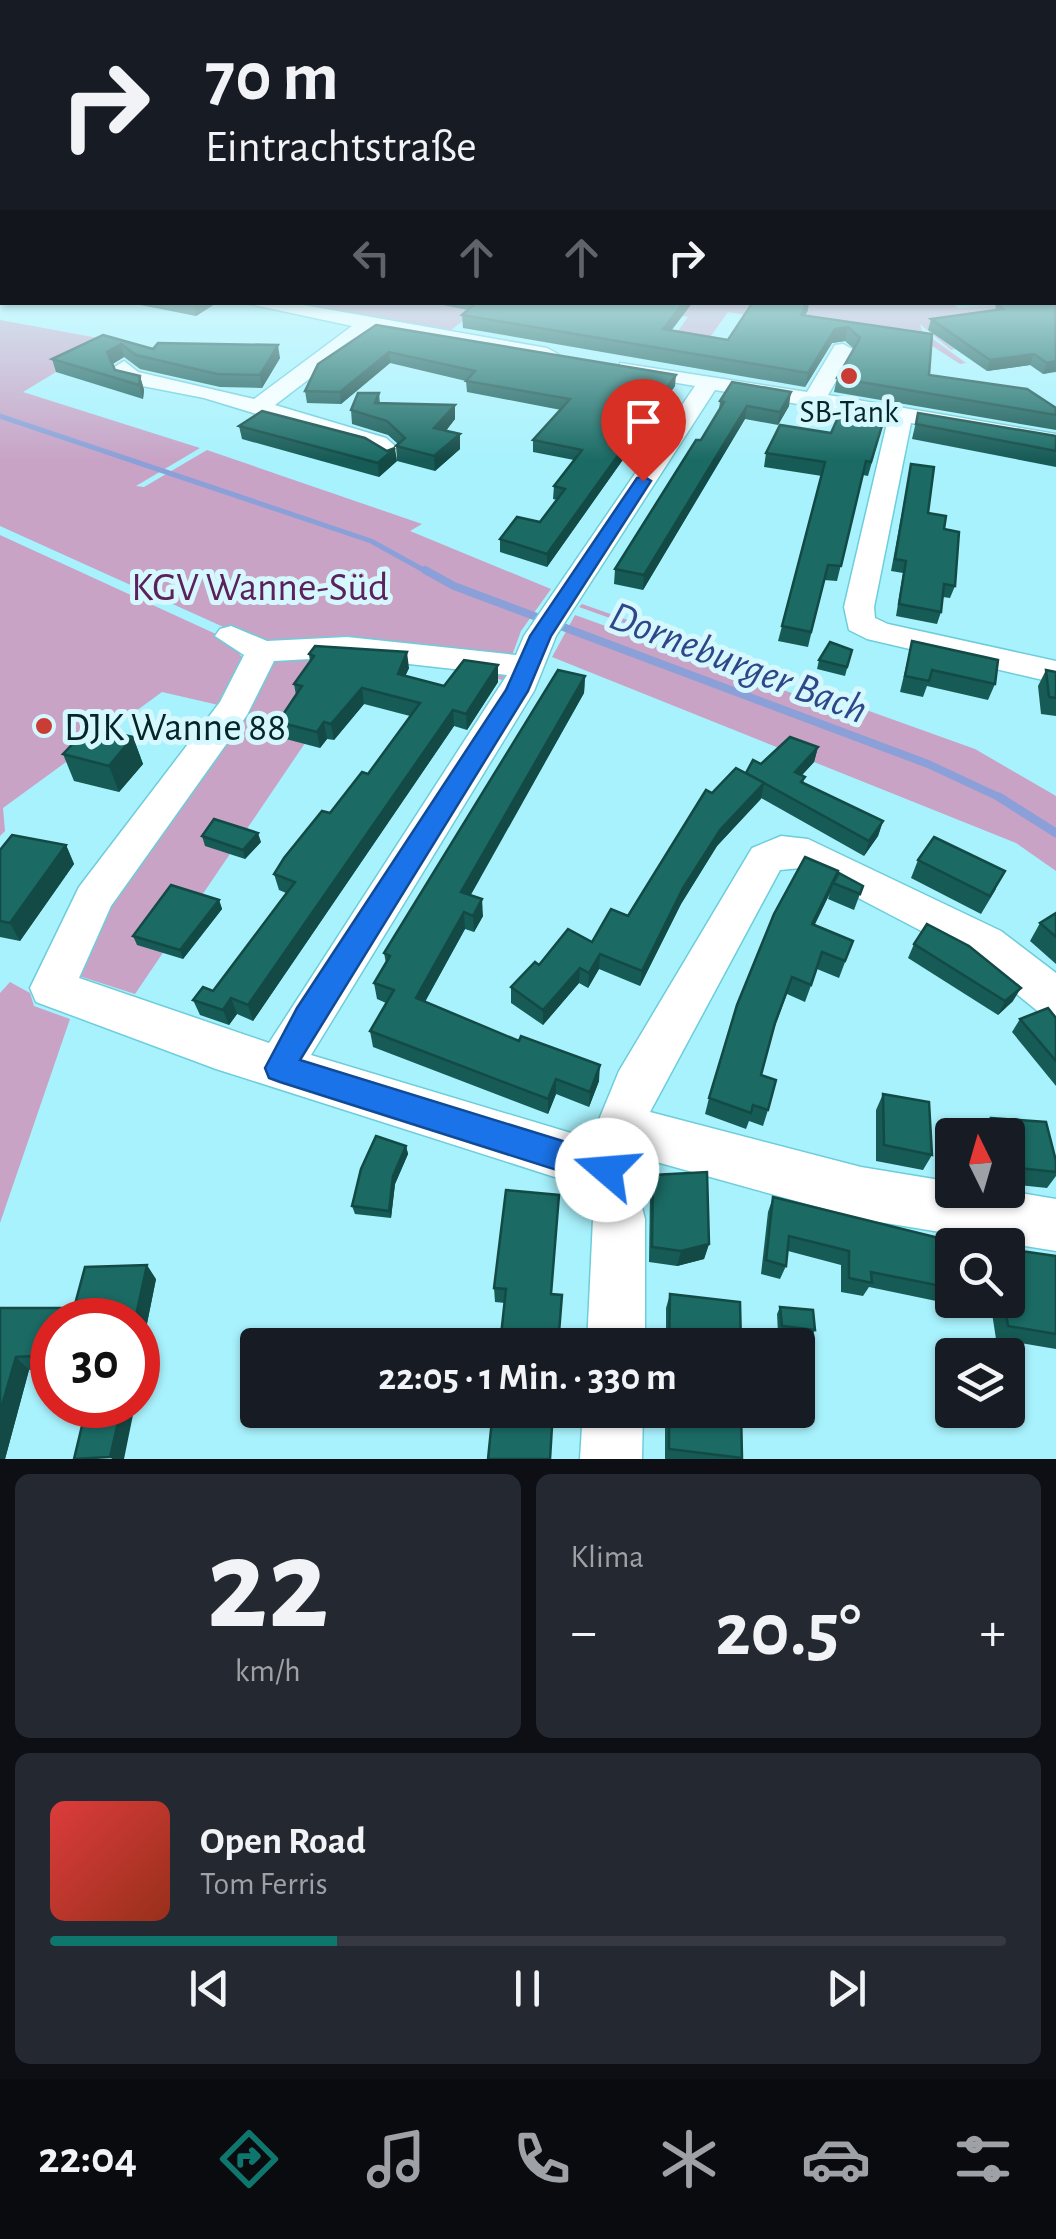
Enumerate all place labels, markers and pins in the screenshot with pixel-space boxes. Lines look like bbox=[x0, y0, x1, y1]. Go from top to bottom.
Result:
marker: SB-Tank bbox=[838, 365, 860, 387]
pin bbox=[601, 379, 686, 482]
place label: SB-Tank bbox=[799, 396, 899, 428]
place label: DJK Wanne 88 bbox=[64, 708, 286, 748]
marker: DJK Wanne 88 bbox=[33, 715, 55, 737]

